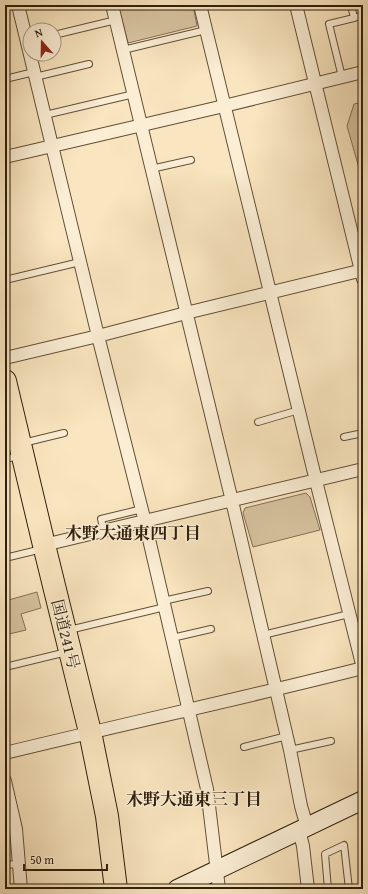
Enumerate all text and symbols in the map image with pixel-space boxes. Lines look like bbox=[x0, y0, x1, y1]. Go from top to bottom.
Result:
north arrow bbox=[22, 22, 62, 62]
text: N bbox=[32, 24, 45, 41]
district label: 木野大通東四丁目 bbox=[65, 520, 201, 545]
street label: 国道241号 bbox=[46, 597, 86, 671]
district label: 木野大通東三丁目 bbox=[126, 786, 262, 811]
scale bar bbox=[24, 846, 107, 872]
text: 50 m bbox=[30, 851, 54, 868]

